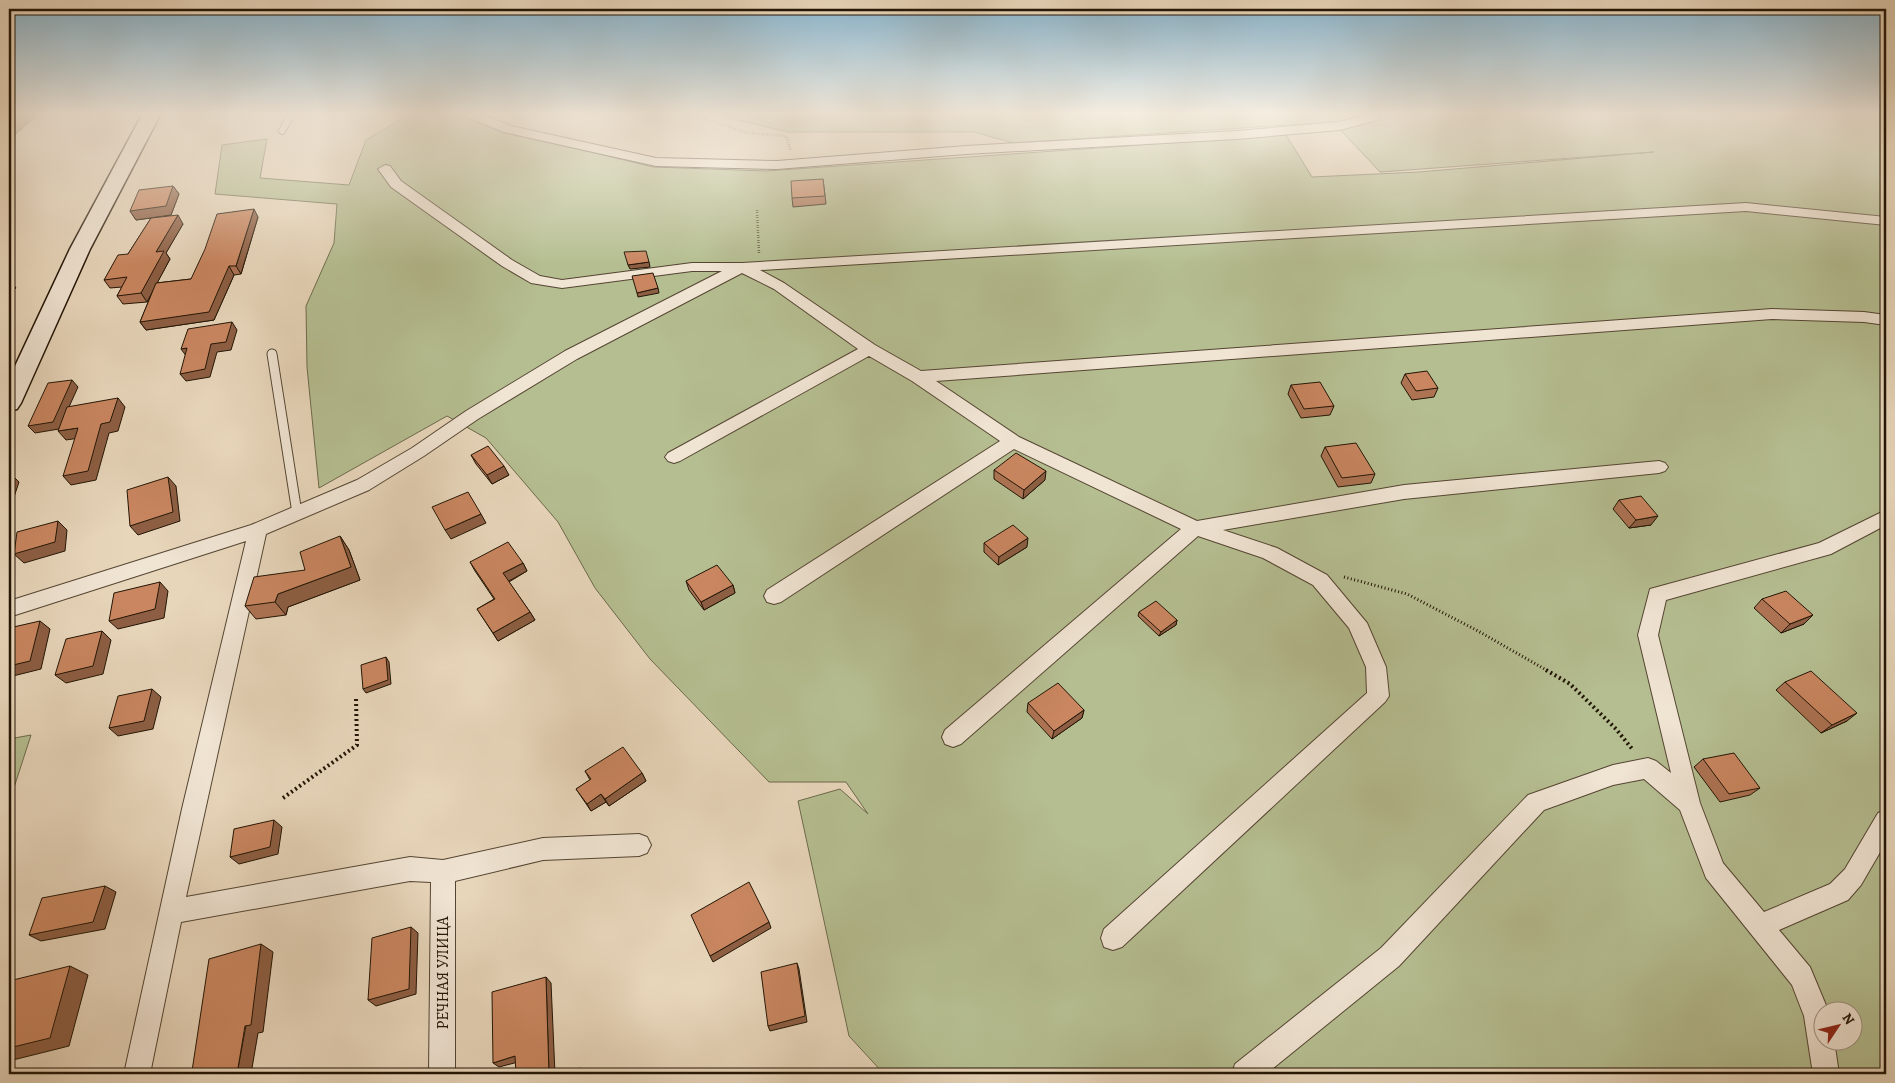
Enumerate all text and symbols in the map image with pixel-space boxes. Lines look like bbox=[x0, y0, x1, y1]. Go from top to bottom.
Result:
street label: РЕЧНАЯ УЛИЦА bbox=[432, 916, 454, 1030]
north arrow bbox=[1812, 1000, 1862, 1050]
text: N bbox=[1838, 1009, 1859, 1028]

